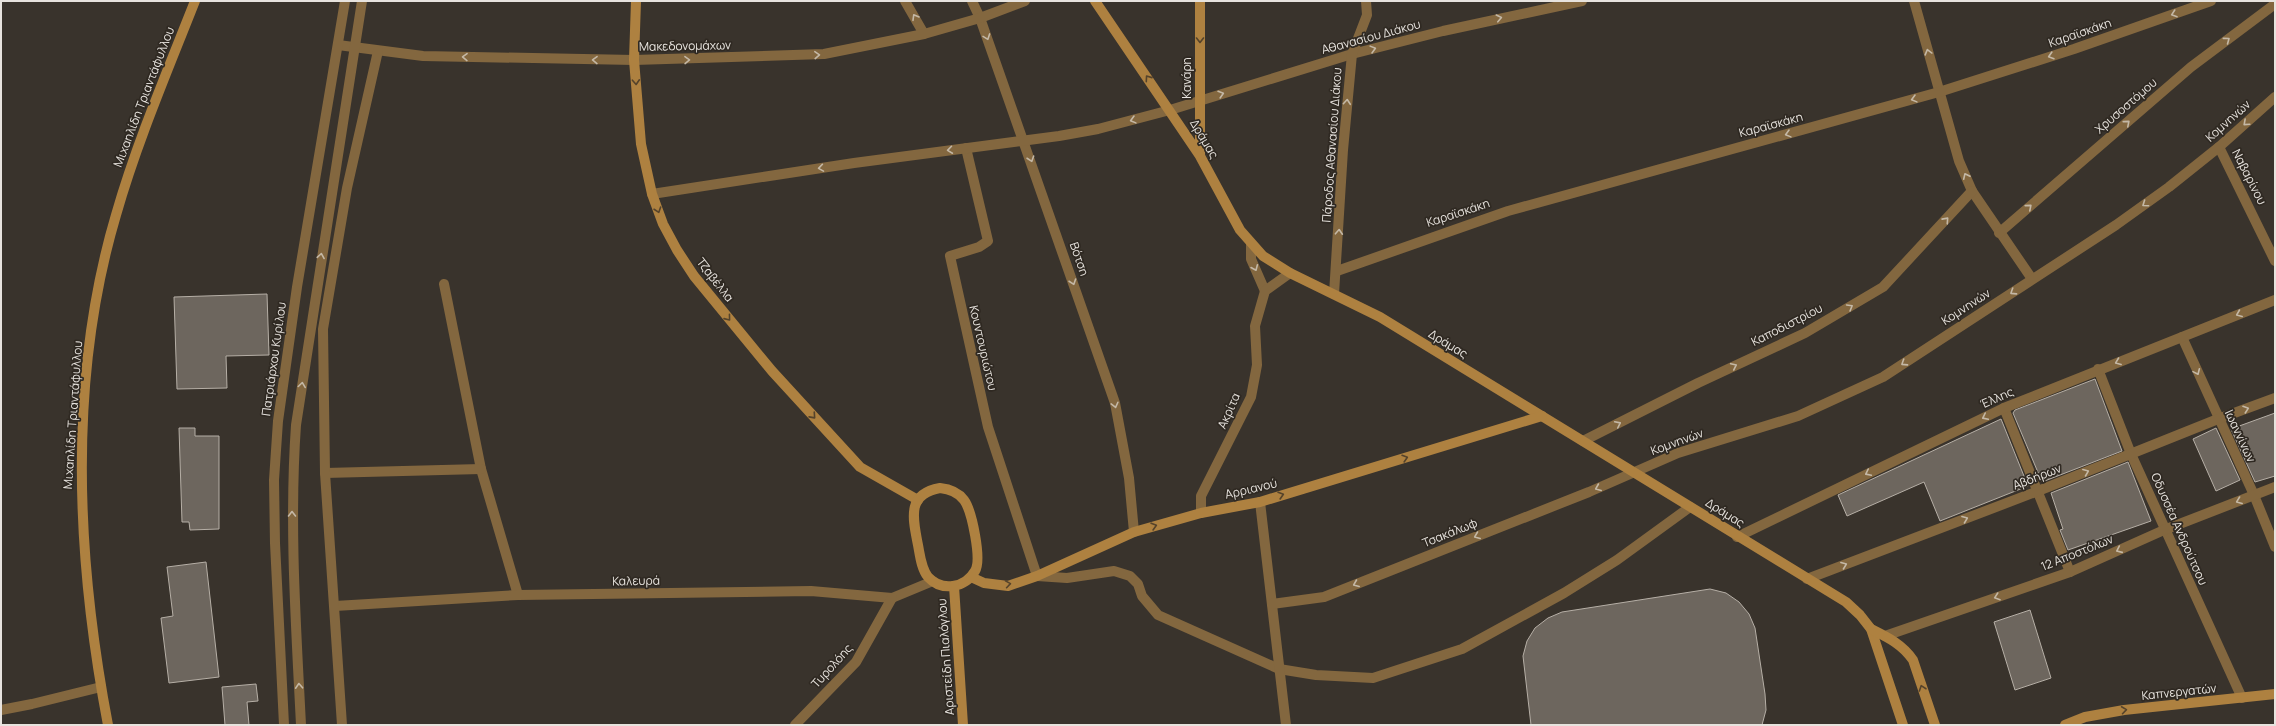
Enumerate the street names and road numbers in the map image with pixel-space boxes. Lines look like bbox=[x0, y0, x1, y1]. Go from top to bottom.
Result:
street label: Καραϊσκάκη bbox=[2046, 14, 2114, 51]
street label: Αθανασίου Διάκου bbox=[1319, 15, 1422, 58]
street label: Μιχαηλίδη Τριαντάφυλλου bbox=[109, 24, 178, 169]
street label: Μακεδονομάχων bbox=[639, 36, 731, 55]
street label: Κανάρη bbox=[1178, 57, 1195, 99]
street label: Πάροδος Αθανασίου Διάκου bbox=[1318, 67, 1345, 223]
street label: Χρυσοστόμου bbox=[2091, 74, 2160, 137]
street label: Κομνηνών bbox=[2201, 96, 2254, 145]
street label: Καραϊσκάκη bbox=[1737, 108, 1805, 141]
street label: Δράμας bbox=[1186, 116, 1223, 162]
street label: Ναβαρίνου bbox=[2228, 146, 2271, 208]
street label: Καραϊσκάκη bbox=[1424, 194, 1492, 231]
street label: Βότση bbox=[1066, 240, 1093, 278]
street label: Τζαβέλλα bbox=[693, 254, 738, 305]
street label: Κομνηνών bbox=[1938, 284, 1994, 329]
street label: Καποδιστρίου bbox=[1748, 299, 1825, 350]
street label: Πατριάρχου Κυρίλου bbox=[257, 301, 290, 417]
street label: Κουντουριώτου bbox=[965, 304, 1002, 392]
street label: Δράμας bbox=[1425, 325, 1471, 362]
street label: Μιχαηλίδη Τριαντάφυλλου bbox=[59, 340, 86, 490]
street label: Έλλης bbox=[1977, 383, 2017, 412]
street label: Ακρίτα bbox=[1213, 390, 1244, 431]
street label: Ιωαννίνων bbox=[2221, 407, 2260, 465]
street label: Κομνηνών bbox=[1648, 424, 1706, 459]
street label: Αβδήρων bbox=[2010, 459, 2064, 494]
street label: Οδυσσέα Ανδρούτσου bbox=[2147, 470, 2212, 588]
street label: Αρριανού bbox=[1223, 474, 1279, 503]
street label: Δράμας bbox=[1702, 494, 1748, 531]
street label: Τσακάλωφ bbox=[1420, 514, 1480, 551]
street label: 12 Αποστόλων bbox=[2038, 530, 2116, 575]
street label: Καλευρά bbox=[612, 572, 660, 589]
street label: Αριστείδη Πιαλόγλου bbox=[933, 598, 958, 716]
street label: Τυρολόης bbox=[807, 640, 856, 691]
street label: Καπνεργατών bbox=[2141, 679, 2217, 704]

